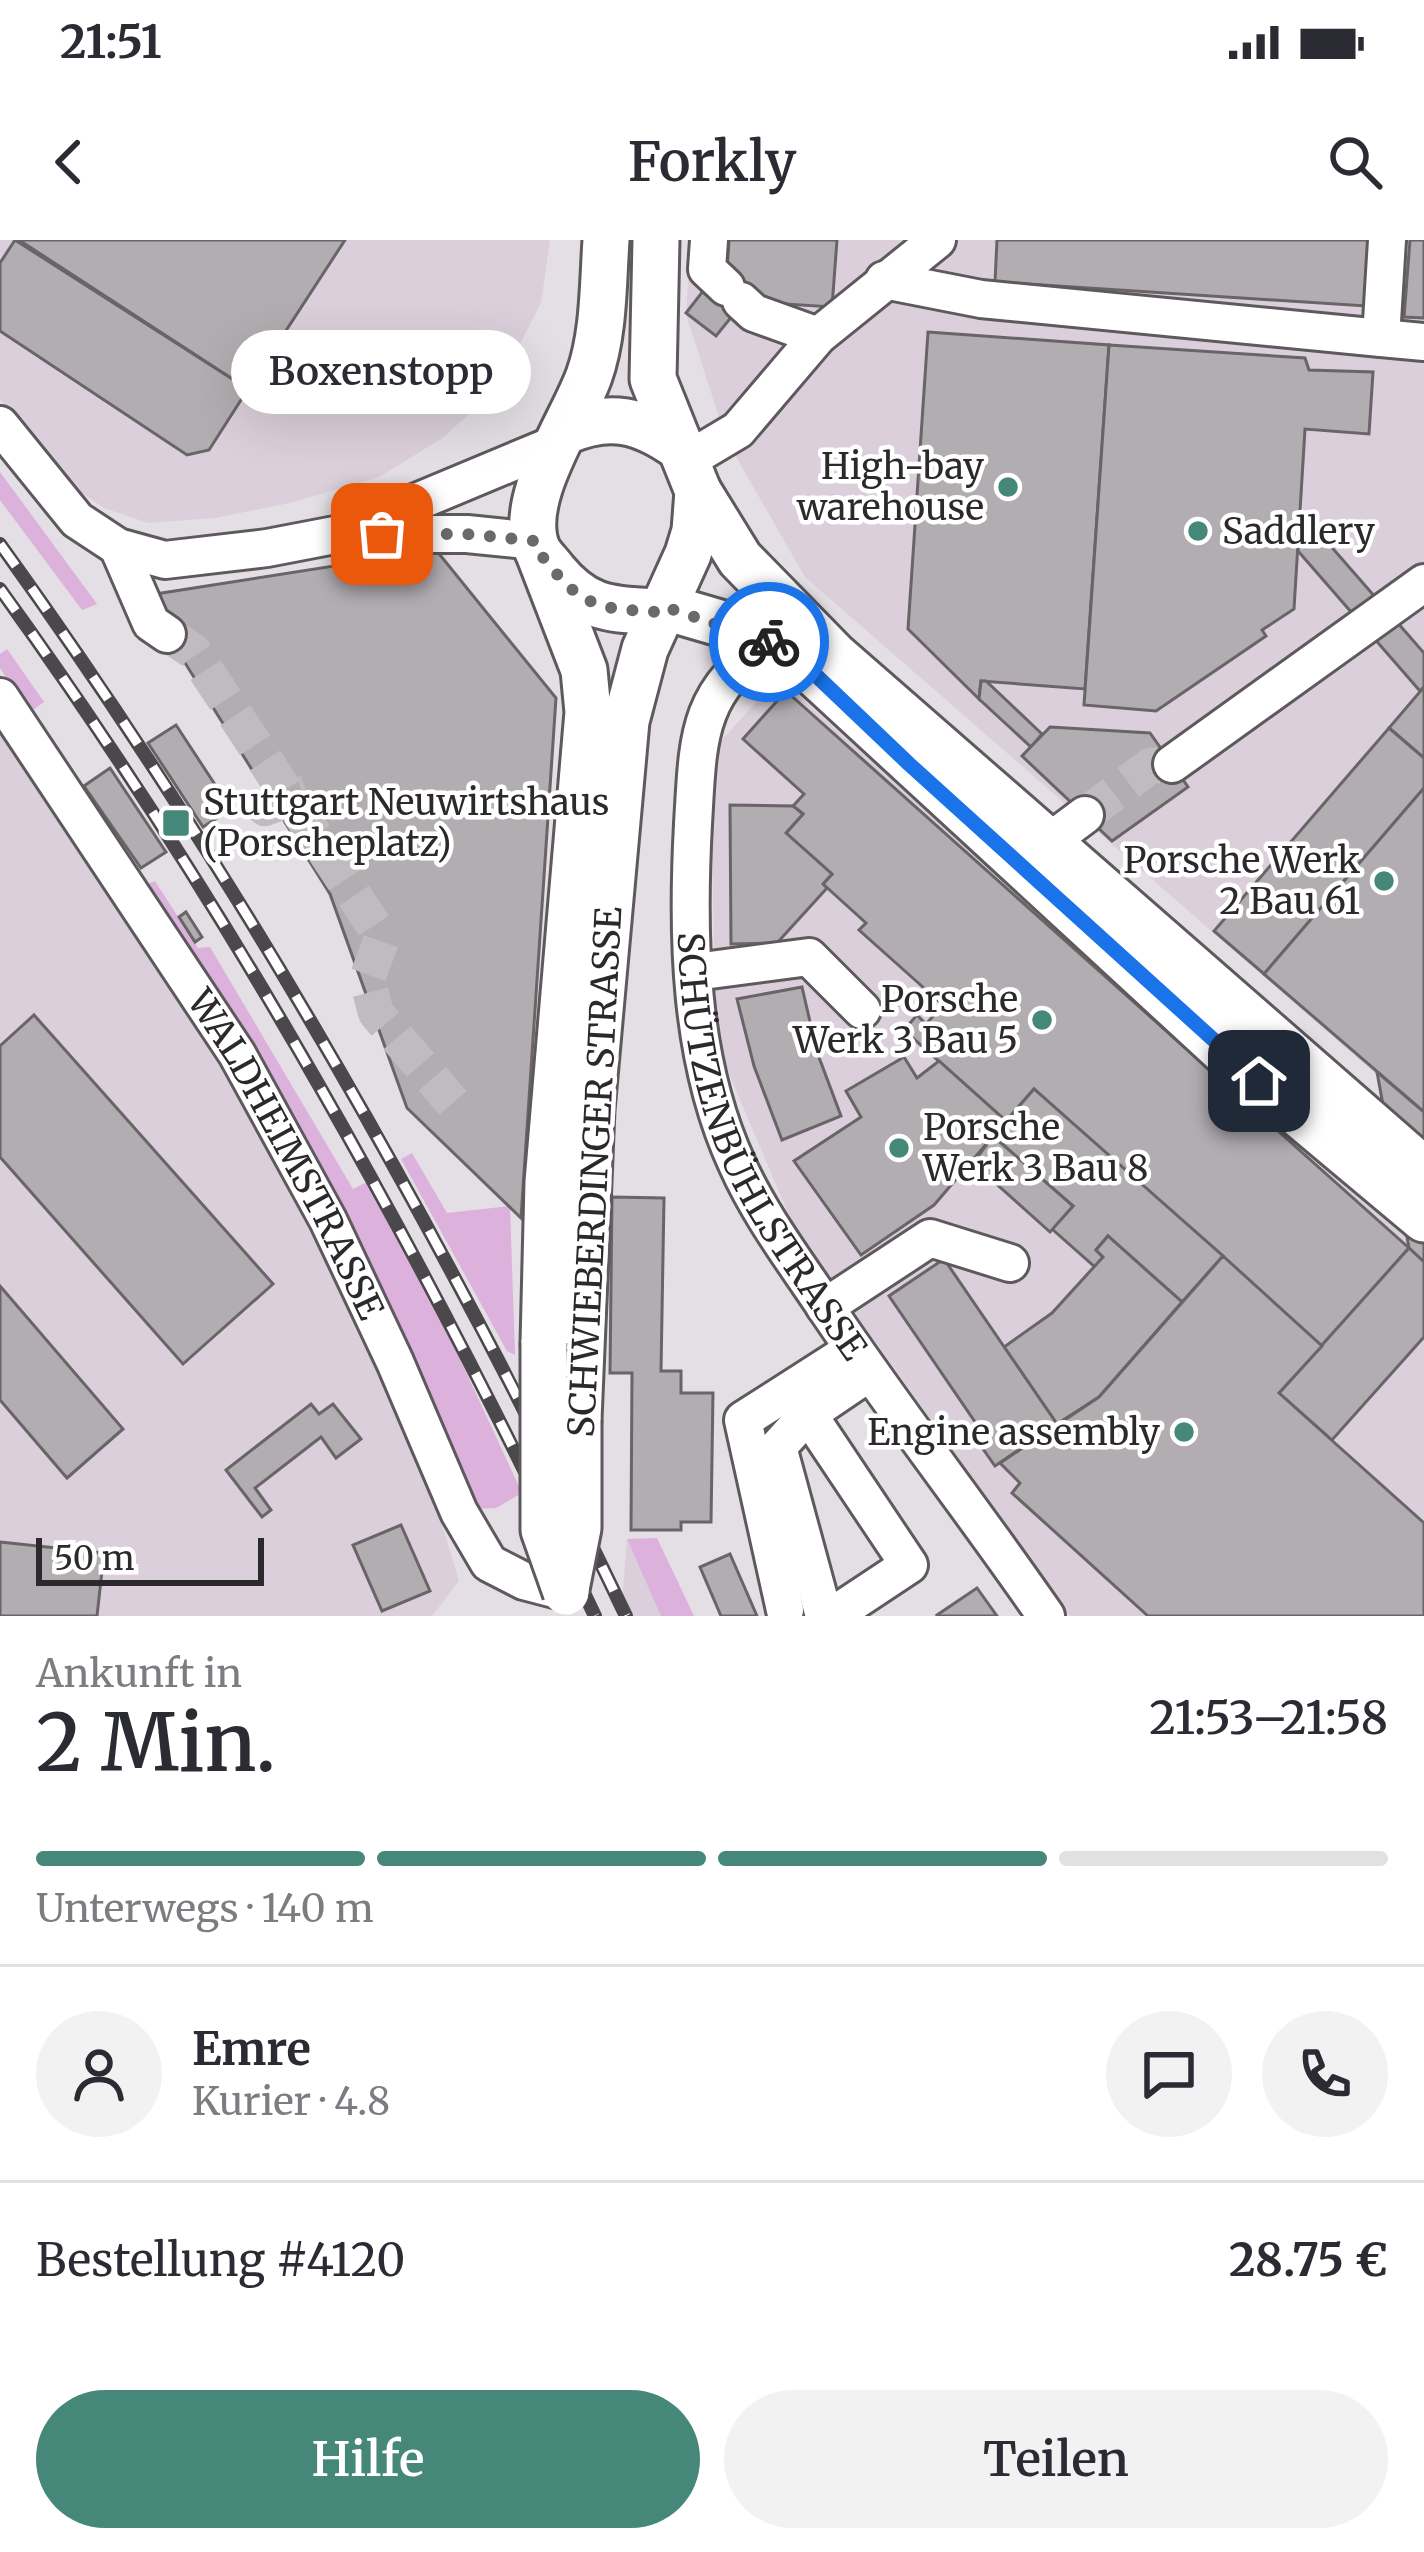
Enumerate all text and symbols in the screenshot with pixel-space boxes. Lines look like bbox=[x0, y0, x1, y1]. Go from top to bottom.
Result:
text: 21:51 bbox=[60, 14, 162, 70]
text: Forkly bbox=[628, 128, 796, 196]
icon: back bbox=[36, 129, 102, 195]
icon: search bbox=[1322, 129, 1388, 195]
callout: Boxenstopp bbox=[232, 330, 532, 414]
text: Boxenstopp bbox=[269, 347, 493, 396]
place label: High-bay warehouse bbox=[796, 444, 984, 530]
marker: High-bay warehouse bbox=[995, 474, 1021, 500]
pin bbox=[331, 483, 433, 585]
icon: bag bbox=[349, 501, 415, 567]
place label: Saddlery bbox=[1222, 509, 1375, 554]
marker: Saddlery bbox=[1185, 518, 1211, 544]
courier bbox=[709, 582, 829, 702]
icon: bike bbox=[736, 609, 802, 675]
place label: Stuttgart Neuwirtshaus (Porscheplatz) bbox=[203, 780, 609, 866]
marker: Stuttgart Neuwirtshaus (Porscheplatz) bbox=[160, 807, 192, 839]
place label: Porsche Werk 2 Bau 61 bbox=[1123, 838, 1360, 924]
marker: Porsche Werk 2 Bau 61 bbox=[1371, 868, 1397, 894]
street label: SCHWIEBERDINGER STRASSE bbox=[559, 905, 631, 1438]
street label: SCHÜTZENBÜHLSTRASSE bbox=[668, 931, 877, 1368]
place label: Porsche Werk 3 Bau 5 bbox=[792, 977, 1018, 1063]
street label: WALDHEIMSTRASSE bbox=[177, 980, 394, 1326]
marker: Porsche Werk 3 Bau 5 bbox=[1029, 1007, 1055, 1033]
pin bbox=[1208, 1030, 1310, 1132]
icon: home bbox=[1226, 1048, 1292, 1114]
place label: Porsche Werk 3 Bau 8 bbox=[922, 1105, 1148, 1191]
marker: Porsche Werk 3 Bau 8 bbox=[886, 1135, 912, 1161]
place label: Engine assembly bbox=[867, 1410, 1160, 1455]
marker: Engine assembly bbox=[1171, 1419, 1197, 1445]
scale bar bbox=[36, 1532, 264, 1585]
text: 50 m bbox=[54, 1538, 135, 1579]
text: Ankunft in bbox=[36, 1649, 242, 1698]
text: 21:53–21:58 bbox=[1149, 1690, 1388, 1746]
text: 2 Min. bbox=[36, 1694, 276, 1792]
text: Unterwegs · 140 m bbox=[36, 1884, 374, 1933]
button: person bbox=[36, 2011, 162, 2137]
button: chat bbox=[1106, 2011, 1232, 2137]
button: phone bbox=[1262, 2011, 1388, 2137]
text: Emre bbox=[192, 2021, 311, 2077]
text: Kurier · 4.8 bbox=[192, 2077, 390, 2126]
text: Bestellung #4120 bbox=[36, 2232, 405, 2288]
text: 28.75 € bbox=[1229, 2232, 1388, 2288]
button: Hilfe bbox=[36, 2390, 700, 2528]
button: Teilen bbox=[724, 2390, 1388, 2528]

